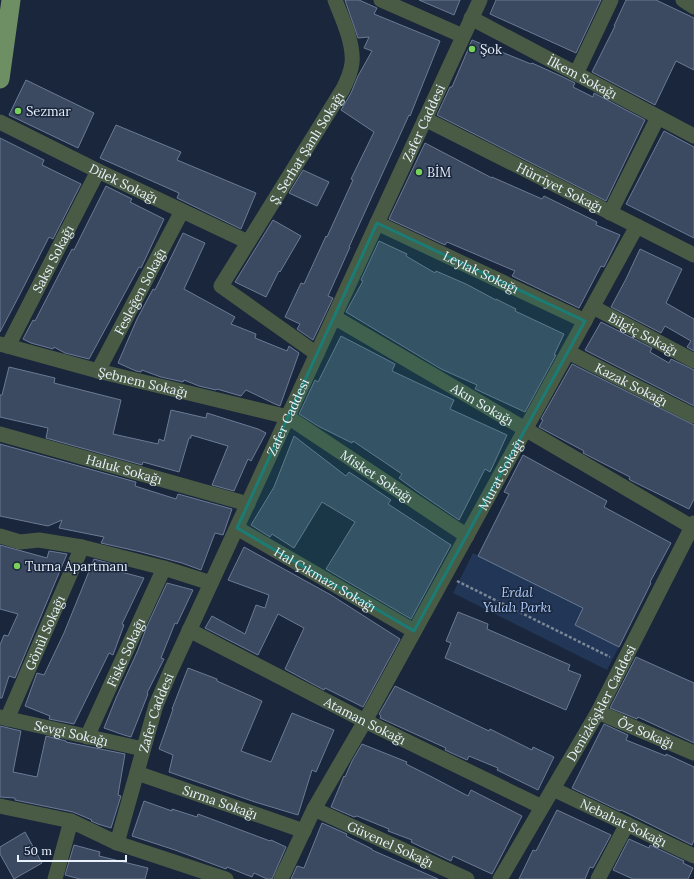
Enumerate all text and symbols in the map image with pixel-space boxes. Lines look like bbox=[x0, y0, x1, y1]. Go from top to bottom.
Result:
place label: Şok bbox=[480, 41, 502, 58]
marker: Şok bbox=[467, 44, 477, 54]
street label: İlkem Sokağı bbox=[544, 51, 621, 103]
street label: Zafer Caddesi bbox=[398, 81, 449, 164]
street label: Ş. Serhat Şanlı Sokağı bbox=[265, 88, 348, 207]
place label: Sezmar bbox=[26, 103, 71, 120]
marker: Sezmar bbox=[13, 106, 23, 116]
street label: Hürriyet Sokağı bbox=[514, 158, 606, 216]
street label: Dilek Sokağı bbox=[86, 160, 161, 207]
place label: BİM bbox=[427, 164, 451, 181]
marker: BİM bbox=[414, 167, 424, 177]
street label: Saksı Sokağı bbox=[28, 222, 77, 296]
street label: Fesleğen Sokağı bbox=[110, 245, 170, 338]
street label: Leylak Sokağı bbox=[440, 247, 522, 297]
street label: Bilgiç Sokağı bbox=[605, 308, 681, 360]
street label: Kazak Sokağı bbox=[592, 359, 671, 410]
street label: Şebnem Sokağı bbox=[96, 363, 190, 401]
street label: Zafer Caddesi bbox=[262, 375, 313, 458]
street label: Akın Sokağı bbox=[447, 378, 517, 429]
street label: Murat Sokağı bbox=[474, 434, 528, 513]
street label: Misket Sokağı bbox=[337, 446, 417, 507]
street label: Haluk Sokağı bbox=[84, 450, 164, 488]
street label: Hal Çıkmazı Sokağı bbox=[271, 543, 380, 616]
place label: Turna Apartmanı bbox=[25, 558, 128, 575]
marker: Turna Apartmanı bbox=[12, 561, 22, 571]
park label: Erdal Yulalı Parkı bbox=[483, 584, 552, 616]
street label: Gönül Sokağı bbox=[21, 592, 68, 673]
street label: Fiske Sokağı bbox=[102, 615, 149, 690]
street label: Denizköşkler Caddesi bbox=[562, 641, 639, 764]
street label: Zafer Caddesi bbox=[134, 670, 177, 754]
street label: Ataman Sokağı bbox=[320, 692, 409, 748]
street label: Öz Sokağı bbox=[615, 713, 677, 752]
street label: Sevgi Sokağı bbox=[33, 716, 110, 750]
street label: Sırma Sokağı bbox=[180, 781, 260, 823]
street label: Nebahat Sokağı bbox=[577, 795, 670, 850]
street label: Güvenel Sokağı bbox=[345, 817, 436, 871]
scale bar bbox=[18, 837, 126, 863]
text: 50 m bbox=[24, 843, 52, 858]

